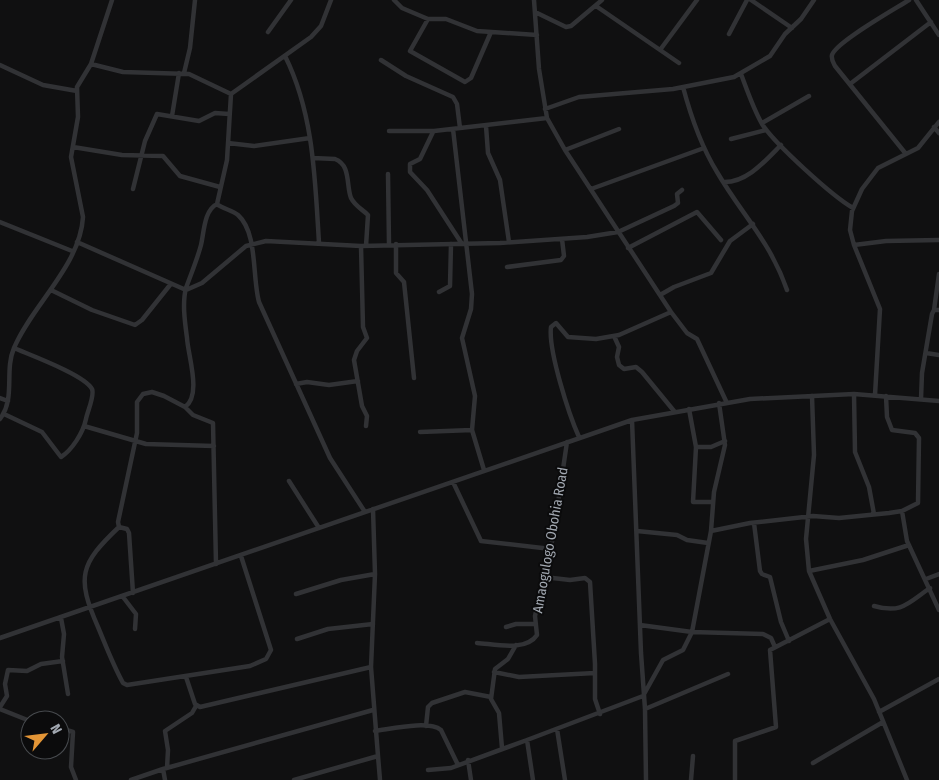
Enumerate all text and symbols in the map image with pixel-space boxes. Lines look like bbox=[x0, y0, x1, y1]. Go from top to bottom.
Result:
street label: Amaogulogo Obohia Road bbox=[529, 466, 572, 614]
north arrow bbox=[20, 710, 70, 760]
text: N bbox=[47, 721, 66, 737]

